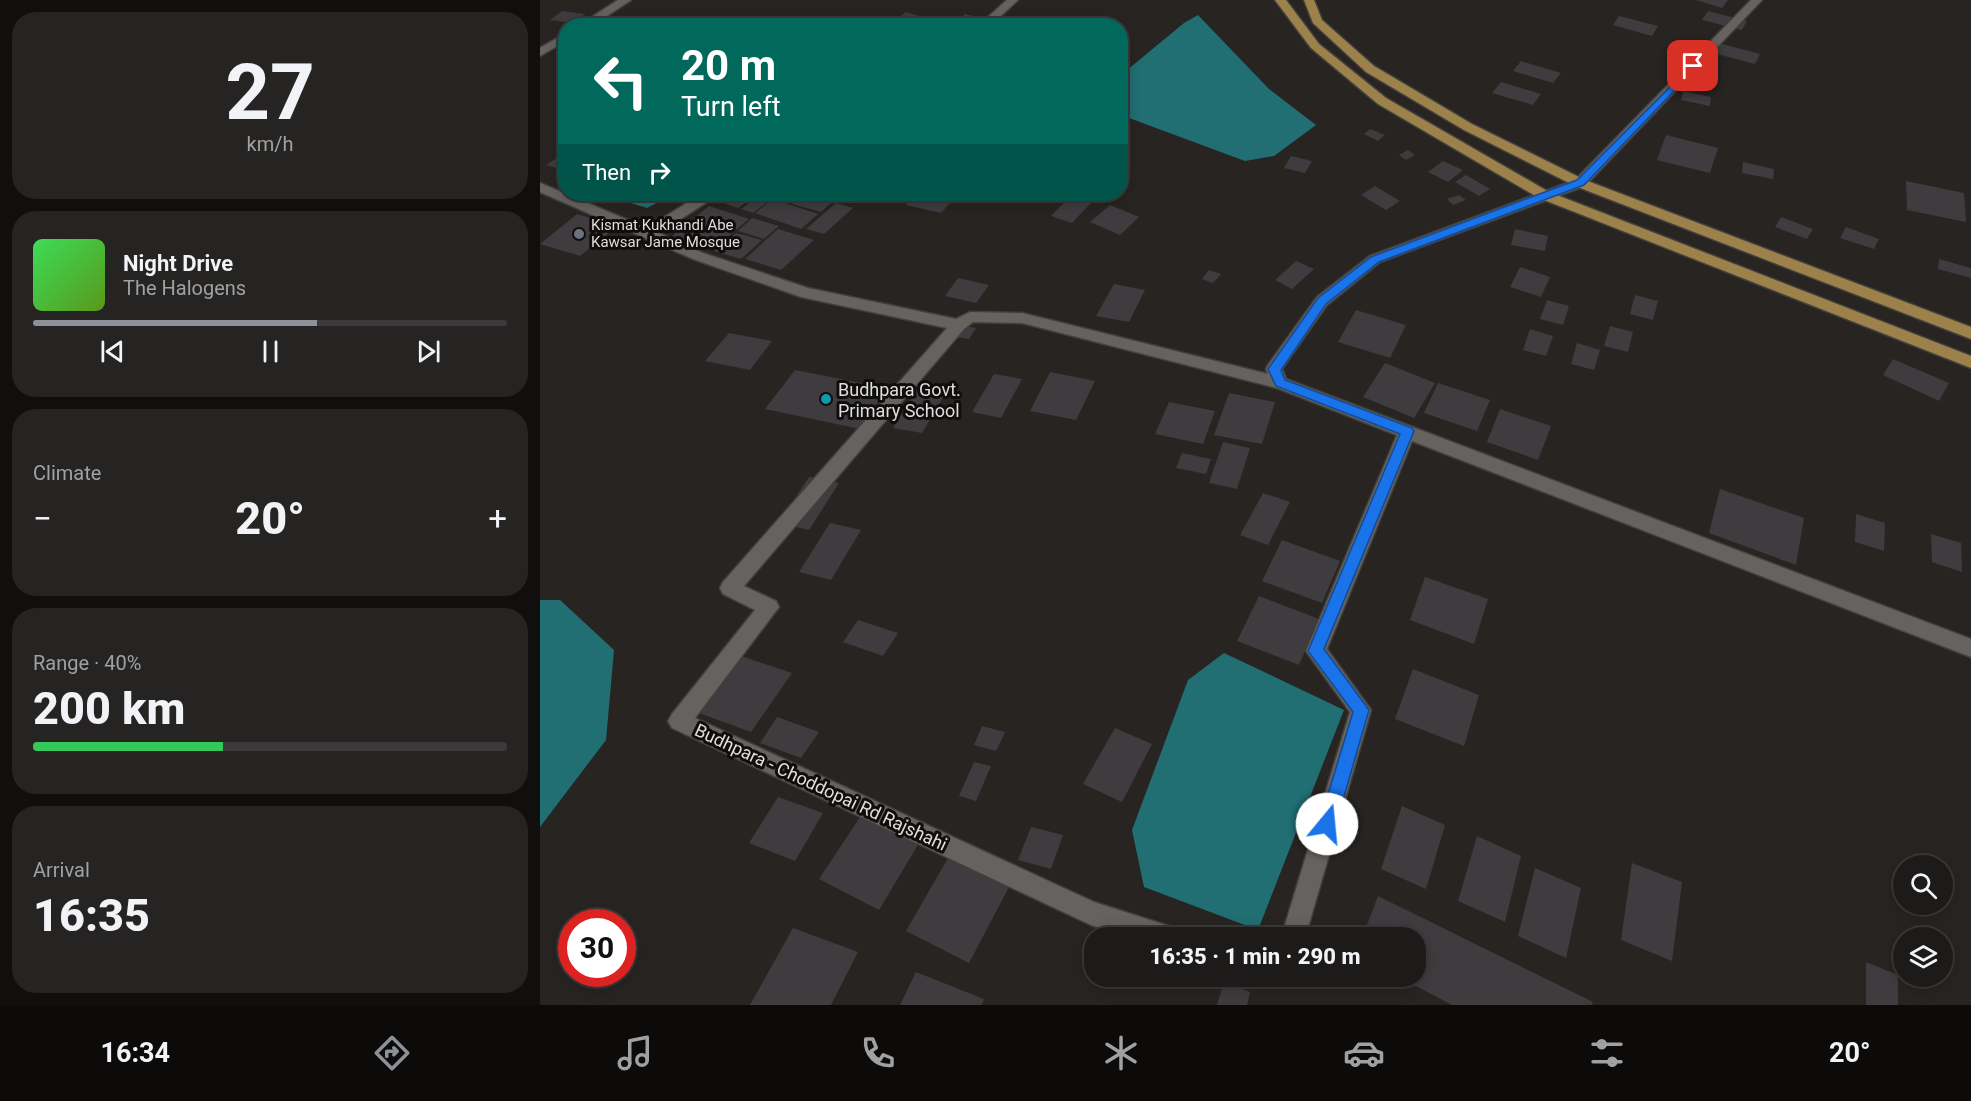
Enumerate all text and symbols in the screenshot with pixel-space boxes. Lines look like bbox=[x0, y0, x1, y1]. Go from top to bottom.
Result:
pin bbox=[1667, 40, 1718, 91]
text: 20 m bbox=[681, 41, 776, 90]
icon: left bbox=[582, 42, 660, 120]
text: 27 bbox=[225, 47, 315, 138]
icon: arrive bbox=[1676, 49, 1709, 82]
text: Turn left bbox=[681, 91, 781, 123]
text: km/h bbox=[247, 132, 293, 156]
icon: right bbox=[643, 156, 676, 189]
text: Then bbox=[582, 160, 631, 185]
place label: Kismat Kukhandi Abe Kawsar Jame Mosque bbox=[591, 216, 740, 251]
marker: Kismat Kukhandi Abe Kawsar Jame Mosque bbox=[572, 227, 586, 241]
text: Night Drive bbox=[123, 251, 233, 276]
text: The Halogens bbox=[123, 276, 246, 300]
icon: previous bbox=[96, 335, 129, 368]
icon: pause bbox=[254, 335, 287, 368]
icon: next bbox=[412, 335, 445, 368]
place label: Budhpara Govt. Primary School bbox=[838, 379, 961, 421]
marker: Budhpara Govt. Primary School bbox=[819, 392, 833, 406]
text: Climate bbox=[33, 461, 101, 485]
text: 20° bbox=[235, 492, 305, 545]
text: − bbox=[33, 499, 52, 538]
text: + bbox=[488, 499, 507, 538]
text: Range · 40% bbox=[33, 651, 141, 675]
text: 200 km bbox=[33, 682, 185, 735]
street label: Budhpara - Choddopai Rd Rajshahi bbox=[692, 719, 950, 855]
position arrow bbox=[1295, 792, 1359, 856]
map controls bbox=[1893, 855, 1953, 987]
button: search bbox=[1893, 855, 1953, 915]
text: Arrival bbox=[33, 858, 90, 882]
text: 16:35 bbox=[33, 889, 150, 942]
speed limit sign: 30 bbox=[558, 909, 636, 987]
button: layers bbox=[1893, 927, 1953, 987]
text: 16:35 · 1 min · 290 m bbox=[1150, 944, 1360, 969]
icon: directions bbox=[371, 1032, 413, 1074]
icon: music bbox=[614, 1032, 656, 1074]
icon: phone bbox=[857, 1032, 899, 1074]
icon: climate bbox=[1100, 1032, 1142, 1074]
icon: car bbox=[1343, 1032, 1385, 1074]
icon: filters bbox=[1586, 1032, 1628, 1074]
text: 16:34 bbox=[100, 1037, 170, 1069]
text: 20° bbox=[1829, 1037, 1870, 1069]

